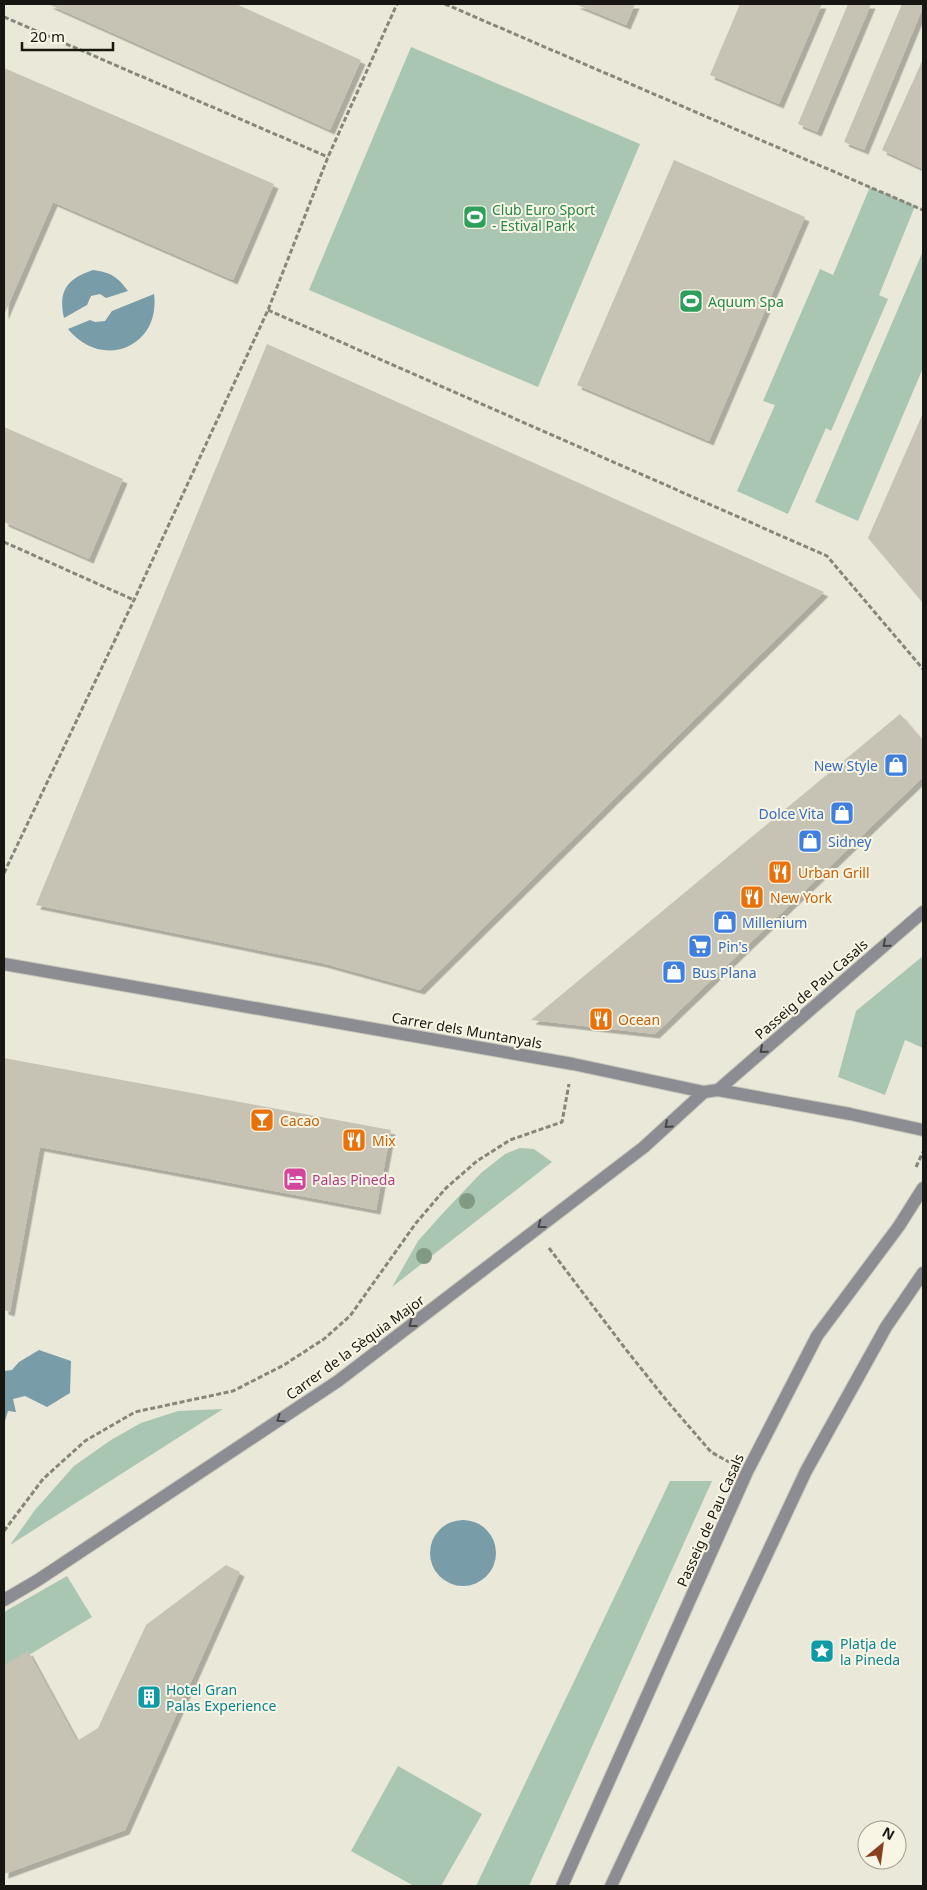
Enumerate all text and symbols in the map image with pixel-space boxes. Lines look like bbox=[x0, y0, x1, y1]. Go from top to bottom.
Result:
scale bar bbox=[22, 20, 114, 52]
text: 20 m bbox=[30, 26, 65, 46]
place label: Club Euro Sport - Estival Park bbox=[492, 200, 595, 235]
sports icon: Club Euro Sport - Estival Park bbox=[462, 204, 488, 230]
sports icon: Aquum Spa bbox=[678, 288, 704, 314]
place label: Aquum Spa bbox=[708, 292, 784, 311]
shop icon: New Style bbox=[883, 752, 909, 778]
place label: New Style bbox=[814, 756, 878, 775]
shop icon: Dolce Vita bbox=[829, 800, 855, 826]
place label: Dolce Vita bbox=[759, 804, 824, 823]
shop icon: Sidney bbox=[797, 828, 823, 854]
place label: Sidney bbox=[828, 832, 872, 851]
restaurant icon: Urban Grill bbox=[767, 859, 793, 885]
place label: Urban Grill bbox=[798, 863, 870, 882]
restaurant icon: New York bbox=[739, 884, 765, 910]
place label: New York bbox=[770, 888, 832, 907]
shop icon: Millenium bbox=[712, 909, 738, 935]
place label: Millenium bbox=[742, 913, 807, 932]
supermarket icon: Pin's bbox=[687, 933, 713, 959]
street label: Passeig de Pau Casals bbox=[750, 934, 872, 1043]
place label: Pin's bbox=[718, 937, 748, 956]
one-way arrow bbox=[883, 938, 892, 947]
shop icon: Bus Plana bbox=[661, 959, 687, 985]
place label: Bus Plana bbox=[692, 963, 757, 982]
restaurant icon: Ocean bbox=[588, 1006, 614, 1032]
street label: Carrer dels Muntanyals bbox=[390, 1007, 544, 1053]
place label: Ocean bbox=[618, 1010, 660, 1029]
one-way arrow bbox=[760, 1044, 769, 1053]
bar icon: Cacao bbox=[249, 1107, 275, 1133]
place label: Cacao bbox=[280, 1111, 320, 1130]
one-way arrow bbox=[665, 1119, 674, 1128]
restaurant icon: Mix bbox=[341, 1127, 367, 1153]
place label: Mix bbox=[372, 1131, 396, 1150]
hotel icon: Palas Pineda bbox=[282, 1166, 308, 1192]
place label: Palas Pineda bbox=[312, 1170, 395, 1189]
one-way arrow bbox=[538, 1220, 547, 1228]
street label: Carrer de la Sèquia Major bbox=[282, 1290, 428, 1404]
one-way arrow bbox=[408, 1318, 418, 1327]
one-way arrow bbox=[276, 1413, 286, 1422]
street label: Passeig de Pau Casals bbox=[672, 1450, 748, 1590]
place label: Platja de la Pineda bbox=[840, 1634, 900, 1669]
place icon: Platja de la Pineda bbox=[809, 1638, 835, 1664]
place label: Hotel Gran Palas Experience bbox=[166, 1680, 276, 1715]
building icon: Hotel Gran Palas Experience bbox=[136, 1684, 162, 1710]
north arrow bbox=[857, 1820, 907, 1870]
text: N bbox=[879, 1822, 898, 1844]

